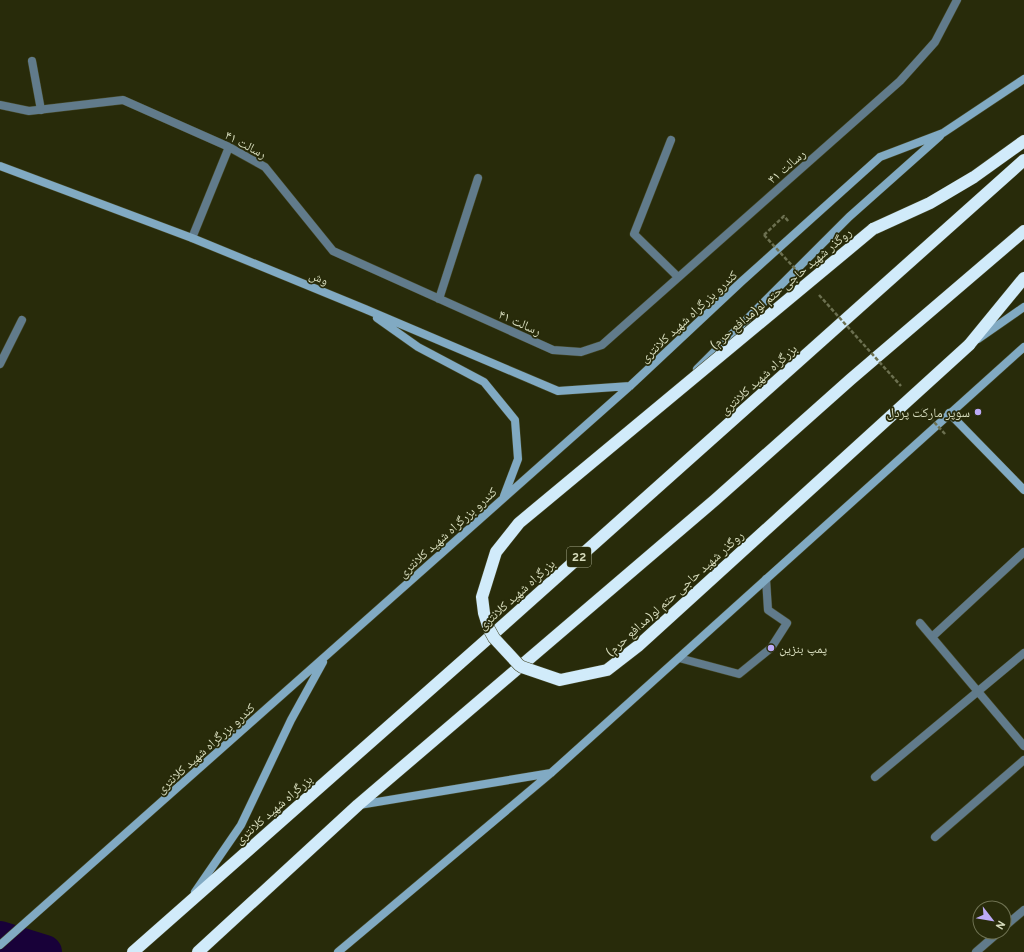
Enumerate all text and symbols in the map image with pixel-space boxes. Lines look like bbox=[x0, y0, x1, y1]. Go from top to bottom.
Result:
street label: ۴۱ رسالت bbox=[221, 128, 269, 163]
street label: ۴۱ رسالت bbox=[765, 147, 810, 188]
street label: روگذر شهید حاجی حتم لو(مدافع حرم) bbox=[707, 225, 856, 354]
street label: وش bbox=[306, 268, 330, 290]
street label: کندرو بزرگراه شهید کلانتری bbox=[637, 268, 742, 367]
street label: ۴۱ رسالت bbox=[495, 307, 543, 340]
street label: بزرگراه شهید کلانتری bbox=[717, 342, 801, 419]
place label: سوپر مارکت پردل bbox=[886, 406, 970, 422]
marker: سوپر مارکت پردل bbox=[973, 407, 983, 417]
street label: کندرو بزرگراه شهید کلانتری bbox=[396, 484, 502, 582]
street label: روگذر شهید حاجی حتم لو(مدافع حرم) bbox=[603, 528, 748, 661]
road number: 22 bbox=[567, 547, 591, 567]
street label: بزرگراه شهید کلانتری bbox=[475, 557, 559, 634]
place label: پمپ بنزین bbox=[779, 642, 827, 658]
marker: پمپ بنزین bbox=[766, 643, 776, 653]
street label: کندرو بزرگراه شهید کلانتری bbox=[154, 700, 260, 798]
street label: بزرگراه شهید کلانتری bbox=[232, 772, 317, 849]
north arrow bbox=[972, 900, 1012, 940]
text: N bbox=[992, 918, 1008, 932]

